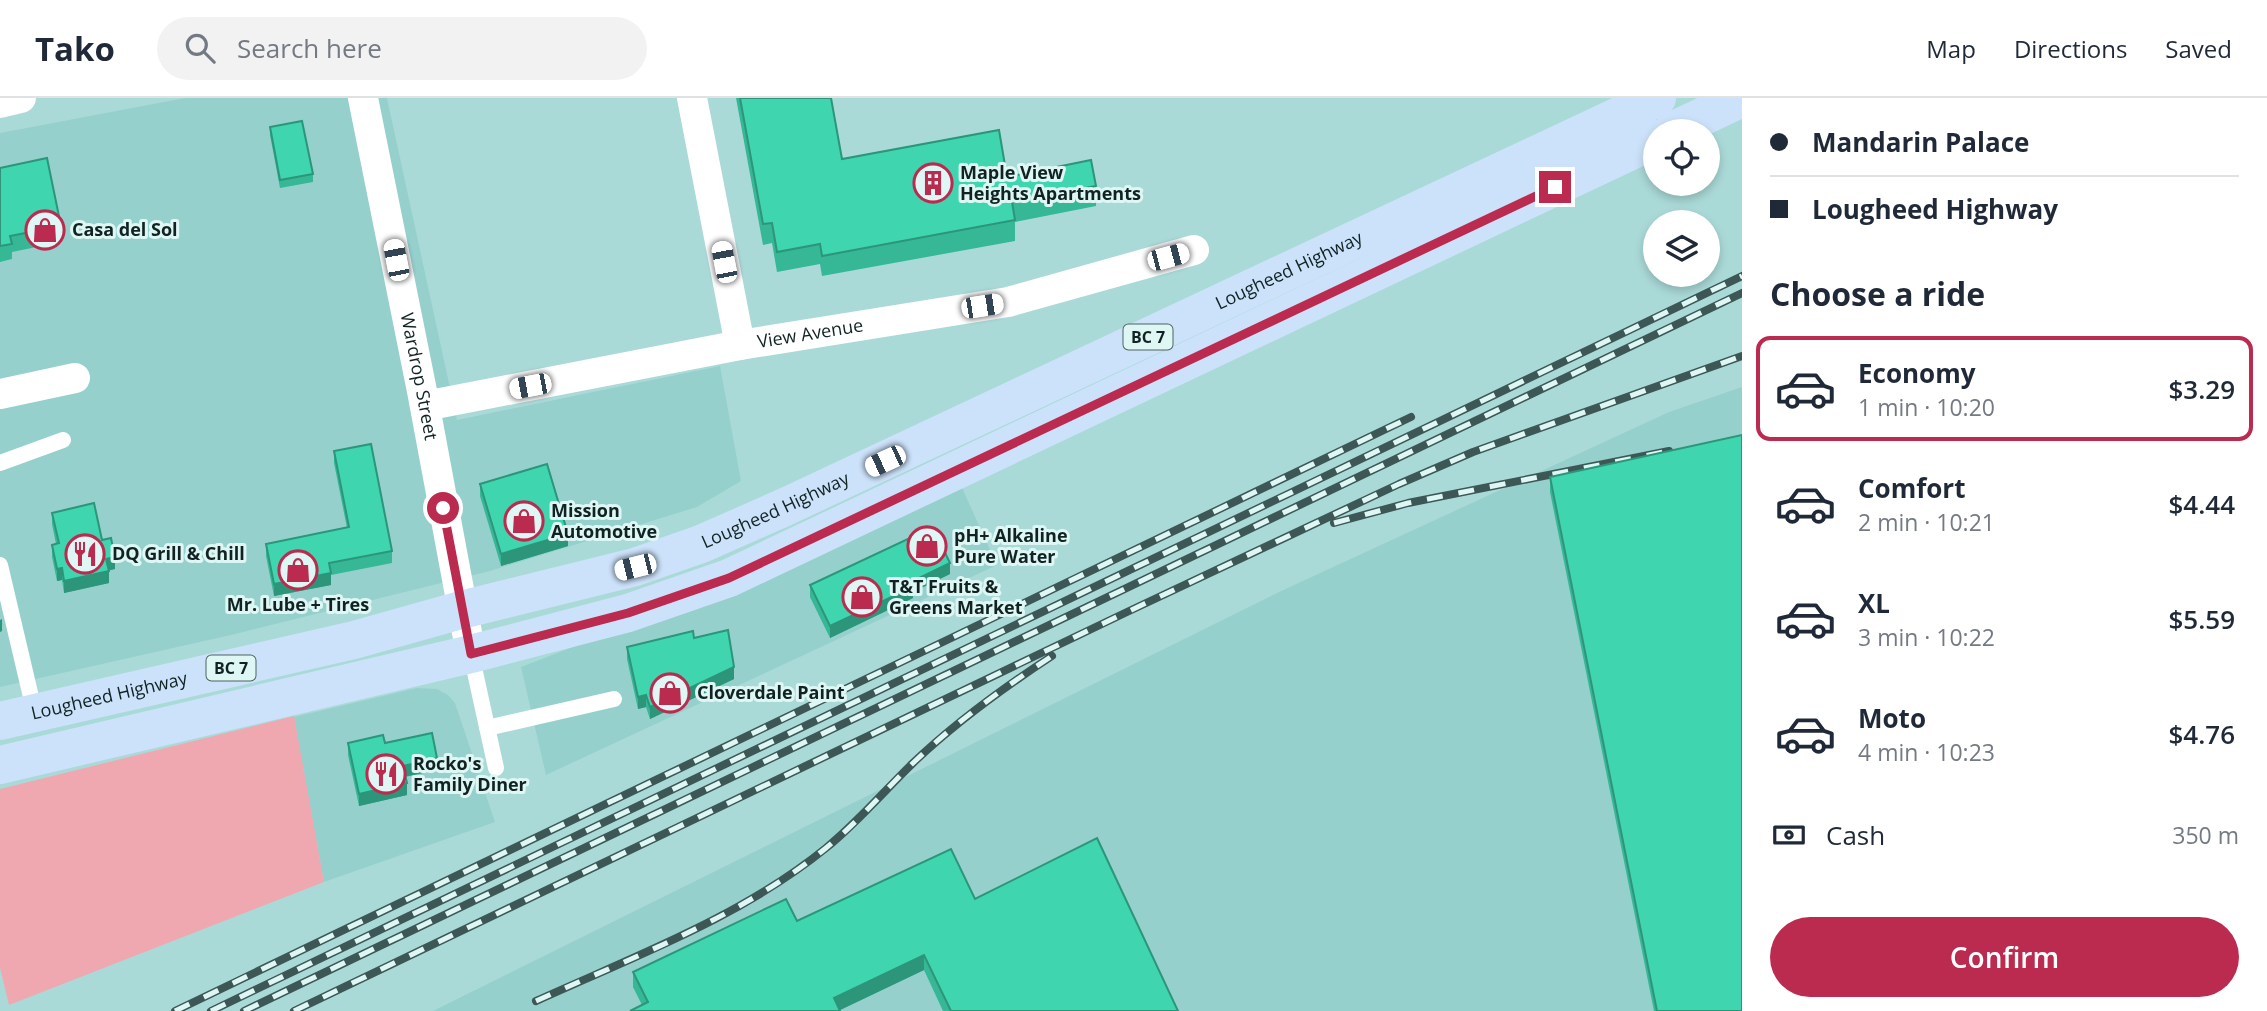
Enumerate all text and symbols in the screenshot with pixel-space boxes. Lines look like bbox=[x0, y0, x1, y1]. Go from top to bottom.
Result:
search box bbox=[157, 17, 647, 80]
text: Tako bbox=[35, 26, 115, 71]
icon: search bbox=[181, 29, 219, 67]
text: Search here bbox=[237, 30, 382, 66]
text: Map bbox=[1926, 32, 1976, 65]
text: Directions bbox=[2014, 32, 2127, 65]
text: Saved bbox=[2165, 32, 2232, 65]
map controls bbox=[1643, 119, 1720, 287]
button: locate bbox=[1643, 119, 1720, 196]
text: Mandarin Palace bbox=[1812, 124, 2029, 160]
place label: Maple View Heights Apartments bbox=[960, 160, 1141, 205]
building icon: Maple View Heights Apartments bbox=[912, 162, 954, 204]
route end bbox=[1539, 171, 1571, 203]
text: Lougheed Highway bbox=[1812, 191, 2058, 227]
shop icon: Casa del Sol bbox=[24, 209, 66, 251]
button: layers bbox=[1643, 210, 1720, 287]
place label: Casa del Sol bbox=[72, 217, 178, 241]
street label: Lougheed Highway bbox=[1211, 224, 1367, 314]
car bbox=[382, 237, 411, 283]
car bbox=[710, 239, 739, 285]
car bbox=[1145, 241, 1192, 273]
text: Choose a ride bbox=[1770, 272, 1985, 315]
car bbox=[960, 292, 1005, 320]
street label: Wardrop Street bbox=[396, 311, 444, 442]
street label: View Avenue bbox=[755, 312, 865, 353]
road number: BC 7 bbox=[1124, 325, 1172, 350]
text: Economy bbox=[1858, 355, 1976, 391]
icon: car bbox=[1774, 357, 1837, 420]
text: $3.29 bbox=[2168, 371, 2235, 407]
car bbox=[508, 372, 553, 400]
text: 1 min · 10:20 bbox=[1858, 391, 1995, 423]
car bbox=[862, 443, 909, 479]
street label: Lougheed Highway bbox=[697, 465, 854, 553]
text: Comfort bbox=[1858, 470, 1965, 506]
icon: car bbox=[1774, 472, 1837, 535]
text: $4.44 bbox=[2168, 486, 2235, 522]
route start bbox=[427, 492, 459, 524]
place label: Mission Automotive bbox=[551, 498, 657, 543]
shop icon: Mission Automotive bbox=[503, 500, 545, 542]
text: 2 min · 10:21 bbox=[1858, 506, 1995, 538]
place label: pH+ Alkaline Pure Water bbox=[954, 523, 1068, 568]
shop icon: pH+ Alkaline Pure Water bbox=[906, 525, 948, 567]
restaurant icon: DQ Grill & Chill bbox=[64, 533, 106, 575]
place label: DQ Grill & Chill bbox=[112, 541, 245, 565]
shop icon: Mr. Lube + Tires bbox=[277, 549, 319, 591]
car bbox=[613, 552, 658, 582]
place label: T&T Fruits & Greens Market bbox=[889, 574, 1023, 619]
shop icon: T&T Fruits & Greens Market bbox=[841, 576, 883, 618]
text: XL bbox=[1858, 585, 1890, 621]
icon: car bbox=[1774, 587, 1837, 650]
place label: Mr. Lube + Tires bbox=[227, 592, 369, 616]
text: $5.59 bbox=[2168, 601, 2235, 637]
text: 3 min · 10:22 bbox=[1858, 621, 1995, 653]
road number: BC 7 bbox=[206, 656, 256, 680]
street label: Lougheed Highway bbox=[28, 665, 190, 725]
shop icon: Cloverdale Paint bbox=[649, 672, 691, 714]
place label: Cloverdale Paint bbox=[697, 680, 845, 704]
text: Moto bbox=[1858, 700, 1926, 736]
icon: car bbox=[1774, 702, 1837, 765]
text: $4.76 bbox=[2168, 716, 2235, 752]
text: 4 min · 10:23 bbox=[1858, 736, 1995, 768]
place label: Rocko's Family Diner bbox=[413, 751, 527, 796]
restaurant icon: Rocko's Family Diner bbox=[365, 753, 407, 795]
icon: cash bbox=[1770, 816, 1808, 854]
text: Cash bbox=[1826, 817, 1885, 853]
text: 350 m bbox=[2172, 819, 2239, 851]
button: Confirm bbox=[1770, 917, 2239, 997]

